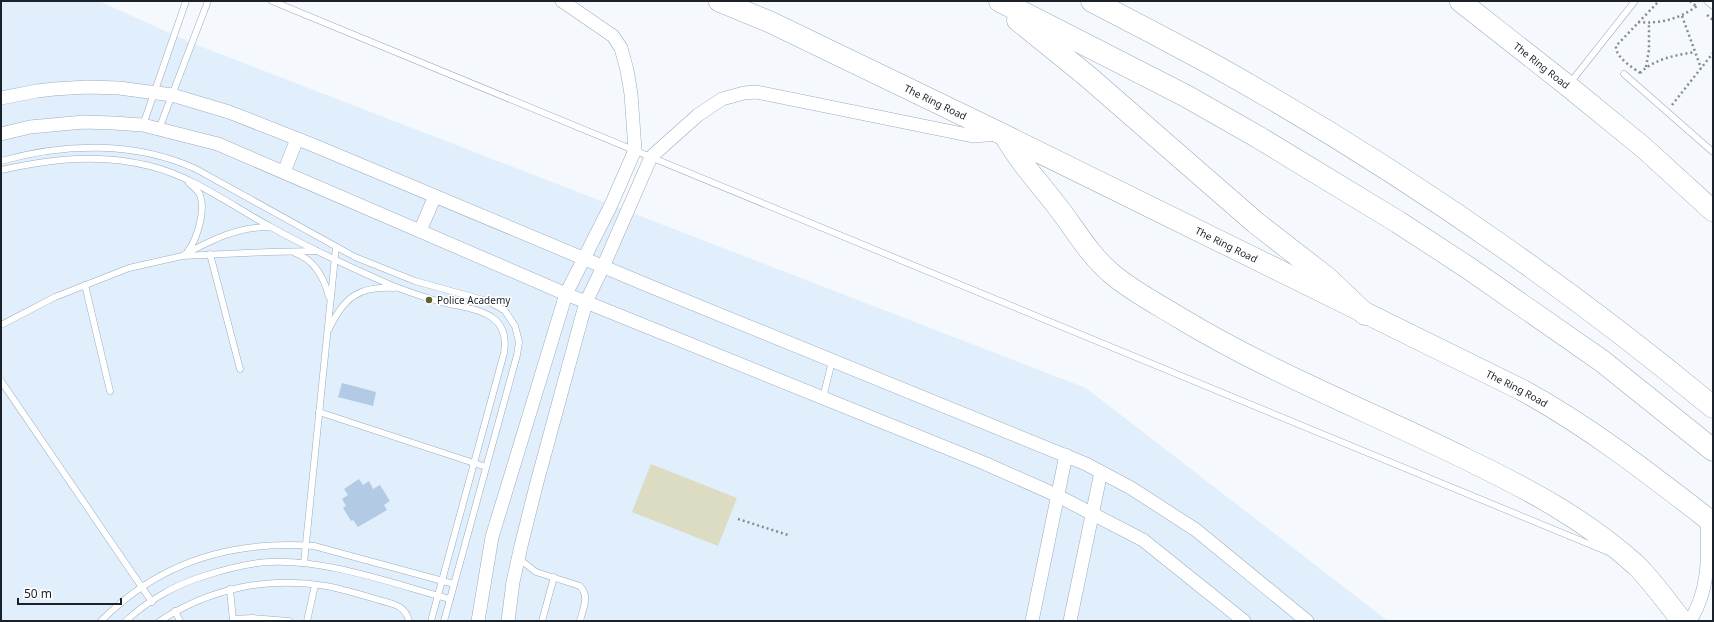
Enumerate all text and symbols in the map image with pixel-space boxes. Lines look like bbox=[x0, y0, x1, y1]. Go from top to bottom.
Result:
street label: The Ring Road bbox=[1511, 39, 1573, 92]
street label: The Ring Road bbox=[902, 81, 969, 123]
street label: The Ring Road bbox=[1193, 223, 1260, 266]
place label: Police Academy bbox=[437, 293, 511, 307]
marker: Police Academy bbox=[424, 295, 434, 305]
street label: The Ring Road bbox=[1484, 366, 1550, 410]
scale bar bbox=[18, 580, 121, 606]
text: 50 m bbox=[24, 585, 52, 602]

